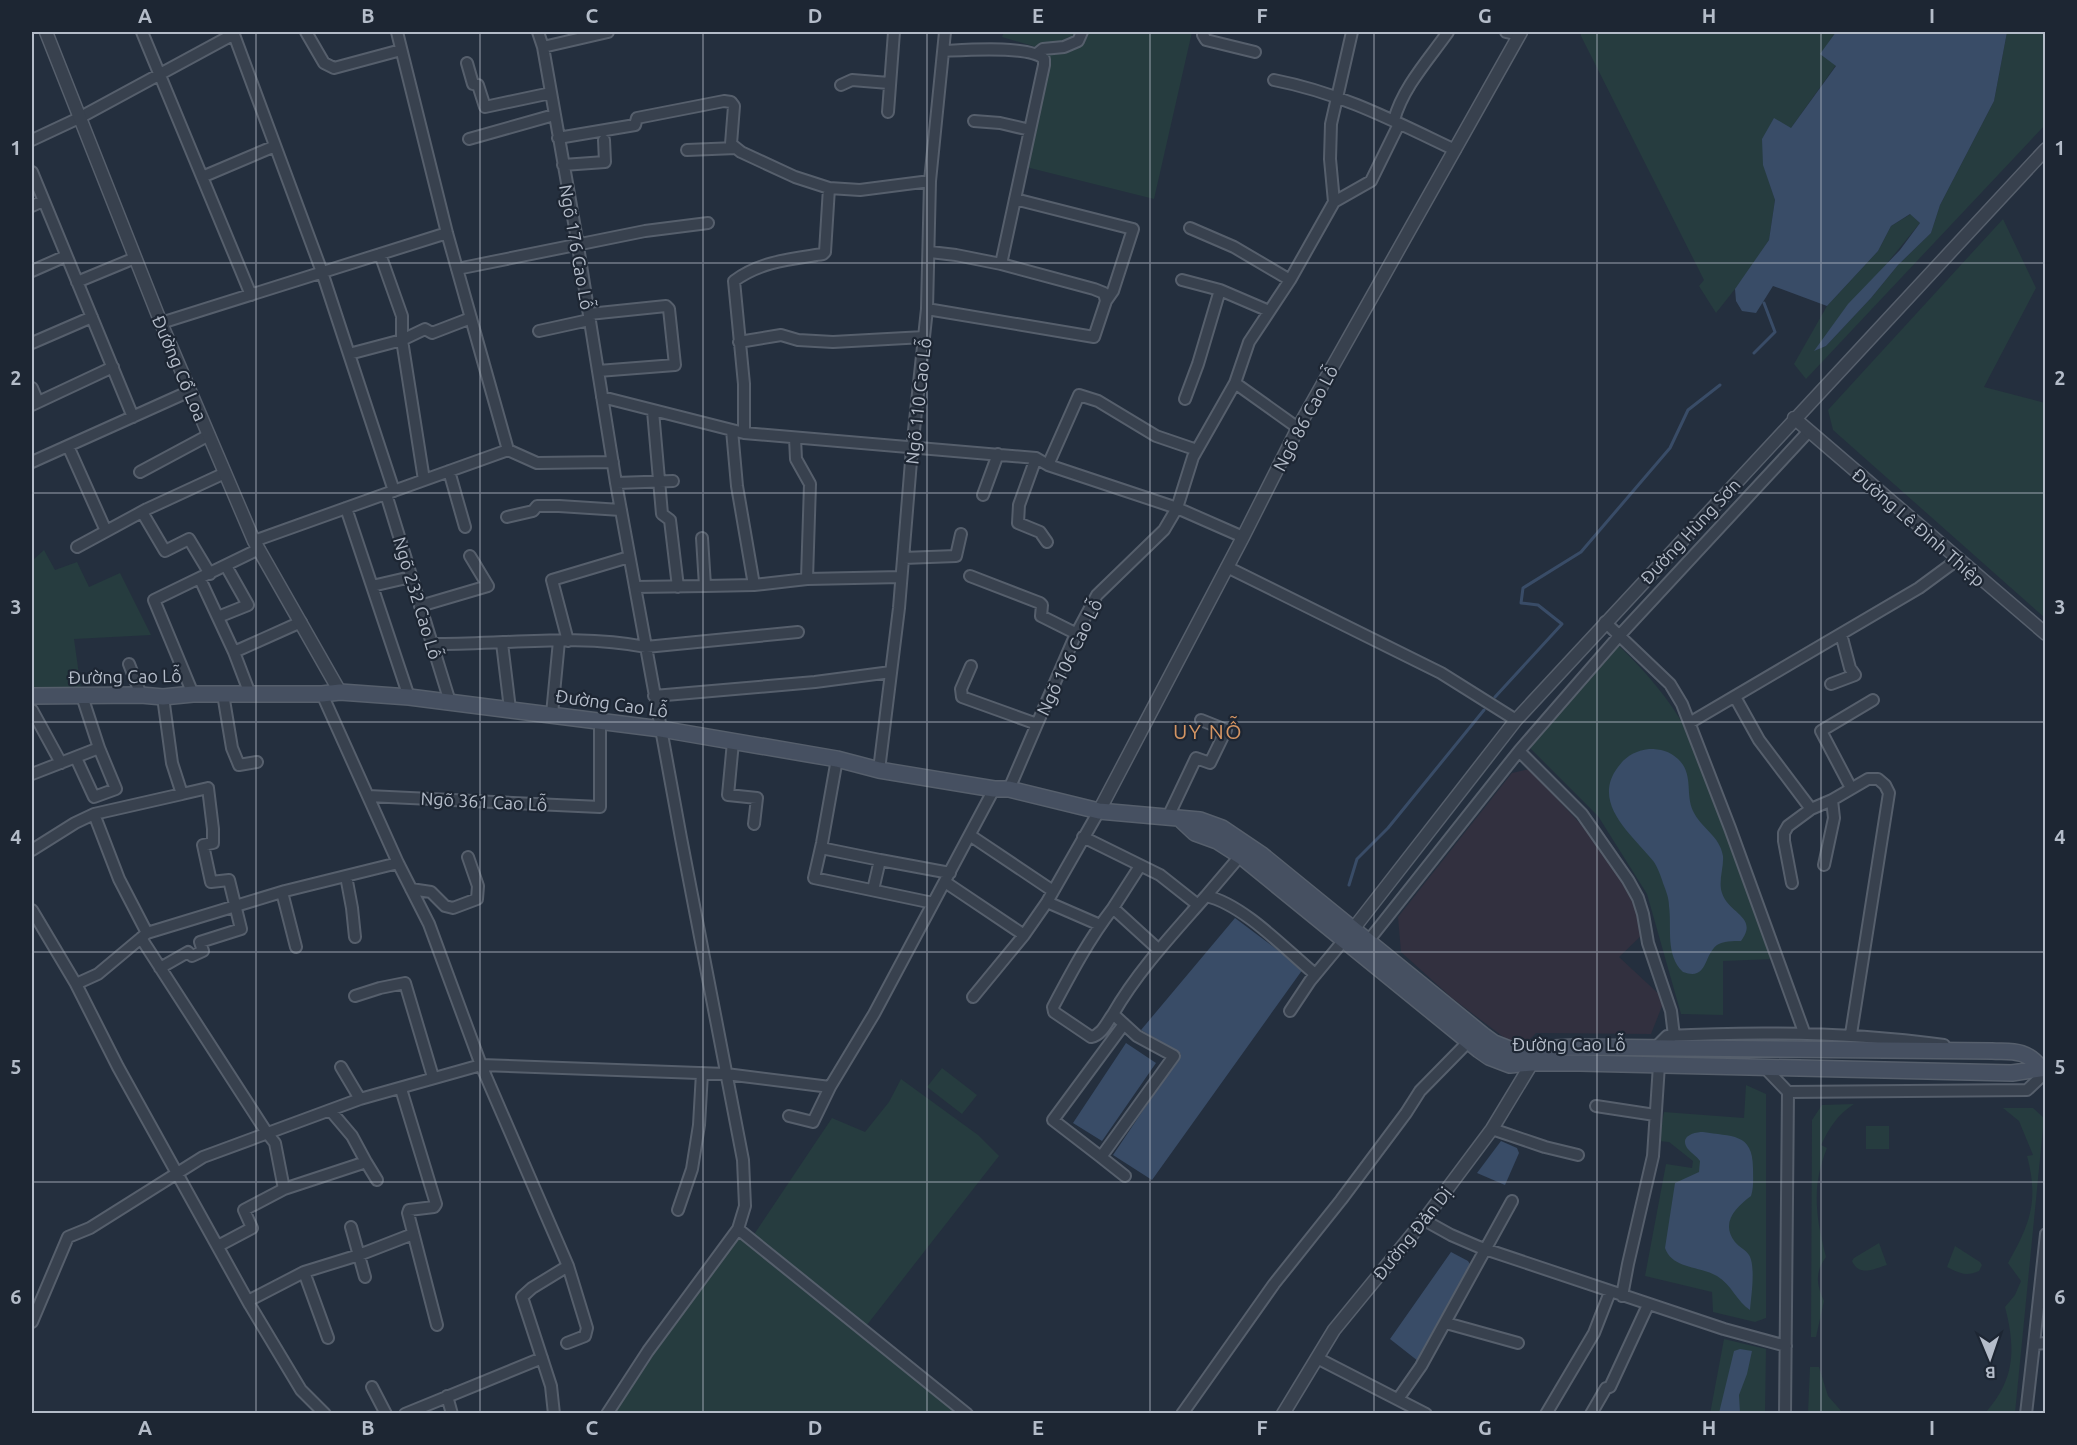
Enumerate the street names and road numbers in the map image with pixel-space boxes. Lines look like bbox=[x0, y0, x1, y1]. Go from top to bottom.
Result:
street label: Ngõ 176 Cao Lỗ bbox=[556, 182, 600, 311]
street label: Đường Cổ Loa bbox=[149, 312, 211, 424]
street label: Ngõ 110 Cao Lỗ bbox=[899, 337, 935, 465]
street label: Ngõ 86 Cao Lỗ bbox=[1267, 361, 1341, 474]
street label: Đường Lê Đình Thiệp bbox=[1849, 464, 1989, 590]
street label: Đường Hùng Sơn bbox=[1636, 474, 1744, 588]
street label: Ngõ 232 Cao Lỗ bbox=[390, 534, 448, 662]
street label: Ngõ 106 Cao Lỗ bbox=[1030, 594, 1106, 718]
street label: Đường Cao Lỗ bbox=[68, 663, 182, 687]
street label: Đường Cao Lỗ bbox=[554, 683, 670, 721]
street label: Ngõ 361 Cao Lỗ bbox=[420, 785, 548, 814]
street label: Đường Cao Lỗ bbox=[1512, 1032, 1626, 1054]
street label: Đường Đản Dị bbox=[1369, 1183, 1455, 1283]

